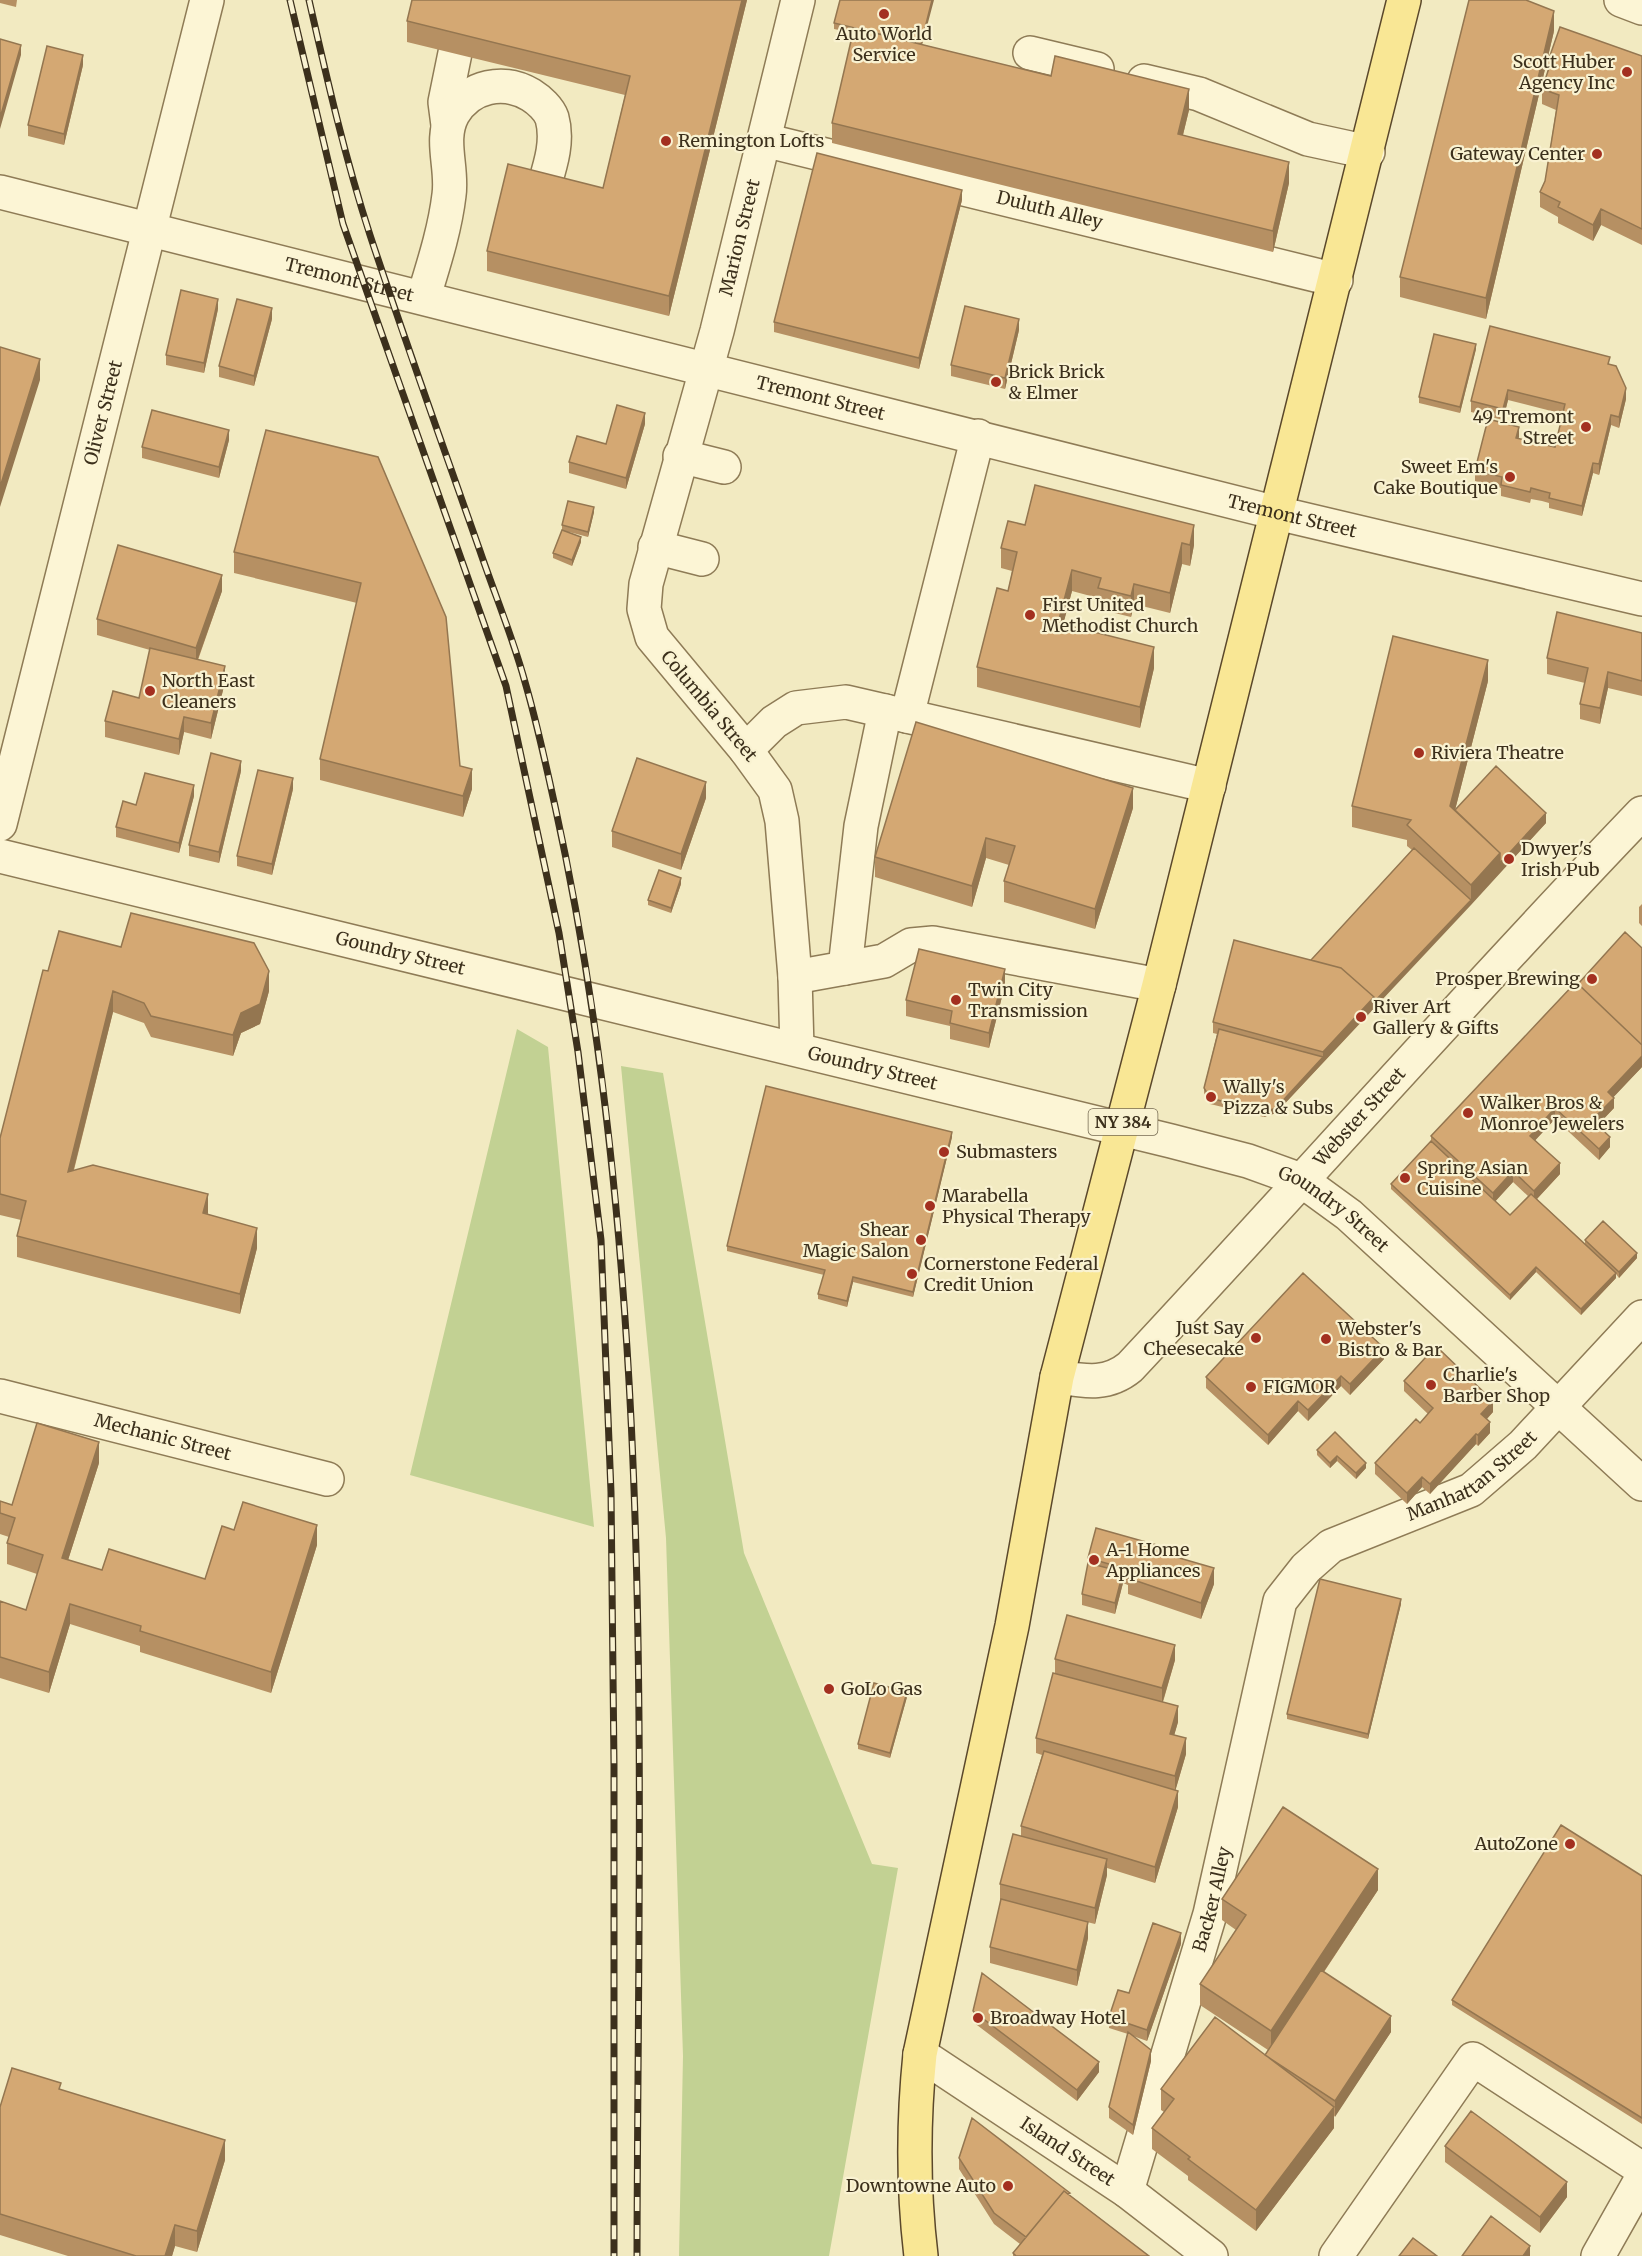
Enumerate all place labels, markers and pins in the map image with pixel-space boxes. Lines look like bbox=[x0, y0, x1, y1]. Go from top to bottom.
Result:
marker: Auto World Service bbox=[877, 7, 891, 21]
place label: Auto World Service bbox=[835, 22, 932, 66]
place label: Scott Huber Agency Inc bbox=[1512, 50, 1615, 94]
marker: Scott Huber Agency Inc bbox=[1620, 65, 1634, 79]
place label: Remington Lofts bbox=[678, 129, 824, 152]
marker: Remington Lofts bbox=[659, 134, 673, 148]
place label: Gateway Center bbox=[1450, 142, 1585, 165]
marker: Gateway Center bbox=[1590, 147, 1604, 161]
place label: Brick Brick & Elmer bbox=[1008, 360, 1105, 404]
marker: Brick Brick & Elmer bbox=[989, 375, 1003, 389]
place label: 49 Tremont Street bbox=[1472, 405, 1574, 449]
marker: 49 Tremont Street bbox=[1579, 420, 1593, 434]
place label: Sweet Em's Cake Boutique bbox=[1374, 455, 1498, 499]
marker: Sweet Em's Cake Boutique bbox=[1503, 470, 1517, 484]
place label: First United Methodist Church bbox=[1042, 593, 1198, 637]
marker: First United Methodist Church bbox=[1023, 608, 1037, 622]
place label: North East Cleaners bbox=[162, 669, 255, 713]
marker: North East Cleaners bbox=[143, 684, 157, 698]
place label: Riviera Theatre bbox=[1431, 741, 1564, 764]
marker: Riviera Theatre bbox=[1412, 746, 1426, 760]
place label: Dwyer's Irish Pub bbox=[1521, 837, 1600, 881]
marker: Dwyer's Irish Pub bbox=[1502, 852, 1516, 866]
place label: Prosper Brewing bbox=[1435, 967, 1580, 990]
marker: Prosper Brewing bbox=[1585, 972, 1599, 986]
place label: Twin City Transmission bbox=[968, 978, 1088, 1022]
marker: Twin City Transmission bbox=[949, 993, 963, 1007]
place label: River Art Gallery & Gifts bbox=[1373, 995, 1499, 1039]
marker: River Art Gallery & Gifts bbox=[1354, 1010, 1368, 1024]
place label: Wally's Pizza & Subs bbox=[1222, 1075, 1334, 1119]
marker: Wally's Pizza & Subs bbox=[1204, 1090, 1218, 1104]
place label: Walker Bros & Monroe Jewelers bbox=[1479, 1091, 1624, 1135]
marker: Walker Bros & Monroe Jewelers bbox=[1461, 1106, 1475, 1120]
place label: Submasters bbox=[956, 1140, 1058, 1163]
marker: Submasters bbox=[937, 1145, 951, 1159]
place label: Spring Asian Cuisine bbox=[1417, 1156, 1528, 1200]
marker: Spring Asian Cuisine bbox=[1398, 1171, 1412, 1185]
place label: Marabella Physical Therapy bbox=[942, 1184, 1091, 1228]
marker: Marabella Physical Therapy bbox=[923, 1199, 937, 1213]
place label: Shear Magic Salon bbox=[803, 1218, 909, 1262]
marker: Shear Magic Salon bbox=[914, 1233, 928, 1247]
place label: Cornerstone Federal Credit Union bbox=[924, 1252, 1099, 1296]
marker: Cornerstone Federal Credit Union bbox=[905, 1267, 919, 1281]
place label: Just Say Cheesecake bbox=[1143, 1316, 1245, 1360]
place label: Webster's Bistro & Bar bbox=[1337, 1317, 1442, 1361]
marker: Just Say Cheesecake bbox=[1249, 1331, 1263, 1345]
marker: Webster's Bistro & Bar bbox=[1319, 1332, 1333, 1346]
place label: Charlie's Barber Shop bbox=[1443, 1363, 1550, 1407]
place label: FIGMOR bbox=[1263, 1375, 1336, 1398]
marker: Charlie's Barber Shop bbox=[1424, 1378, 1438, 1392]
marker: FIGMOR bbox=[1244, 1380, 1258, 1394]
place label: A-1 Home Appliances bbox=[1105, 1538, 1201, 1582]
marker: A-1 Home Appliances bbox=[1087, 1553, 1101, 1567]
place label: GoLo Gas bbox=[841, 1677, 922, 1700]
marker: GoLo Gas bbox=[822, 1682, 836, 1696]
place label: AutoZone bbox=[1473, 1832, 1558, 1855]
marker: AutoZone bbox=[1563, 1837, 1577, 1851]
place label: Broadway Hotel bbox=[990, 2006, 1127, 2029]
marker: Broadway Hotel bbox=[971, 2011, 985, 2025]
place label: Downtowne Auto bbox=[846, 2174, 996, 2197]
marker: Downtowne Auto bbox=[1001, 2179, 1015, 2193]

